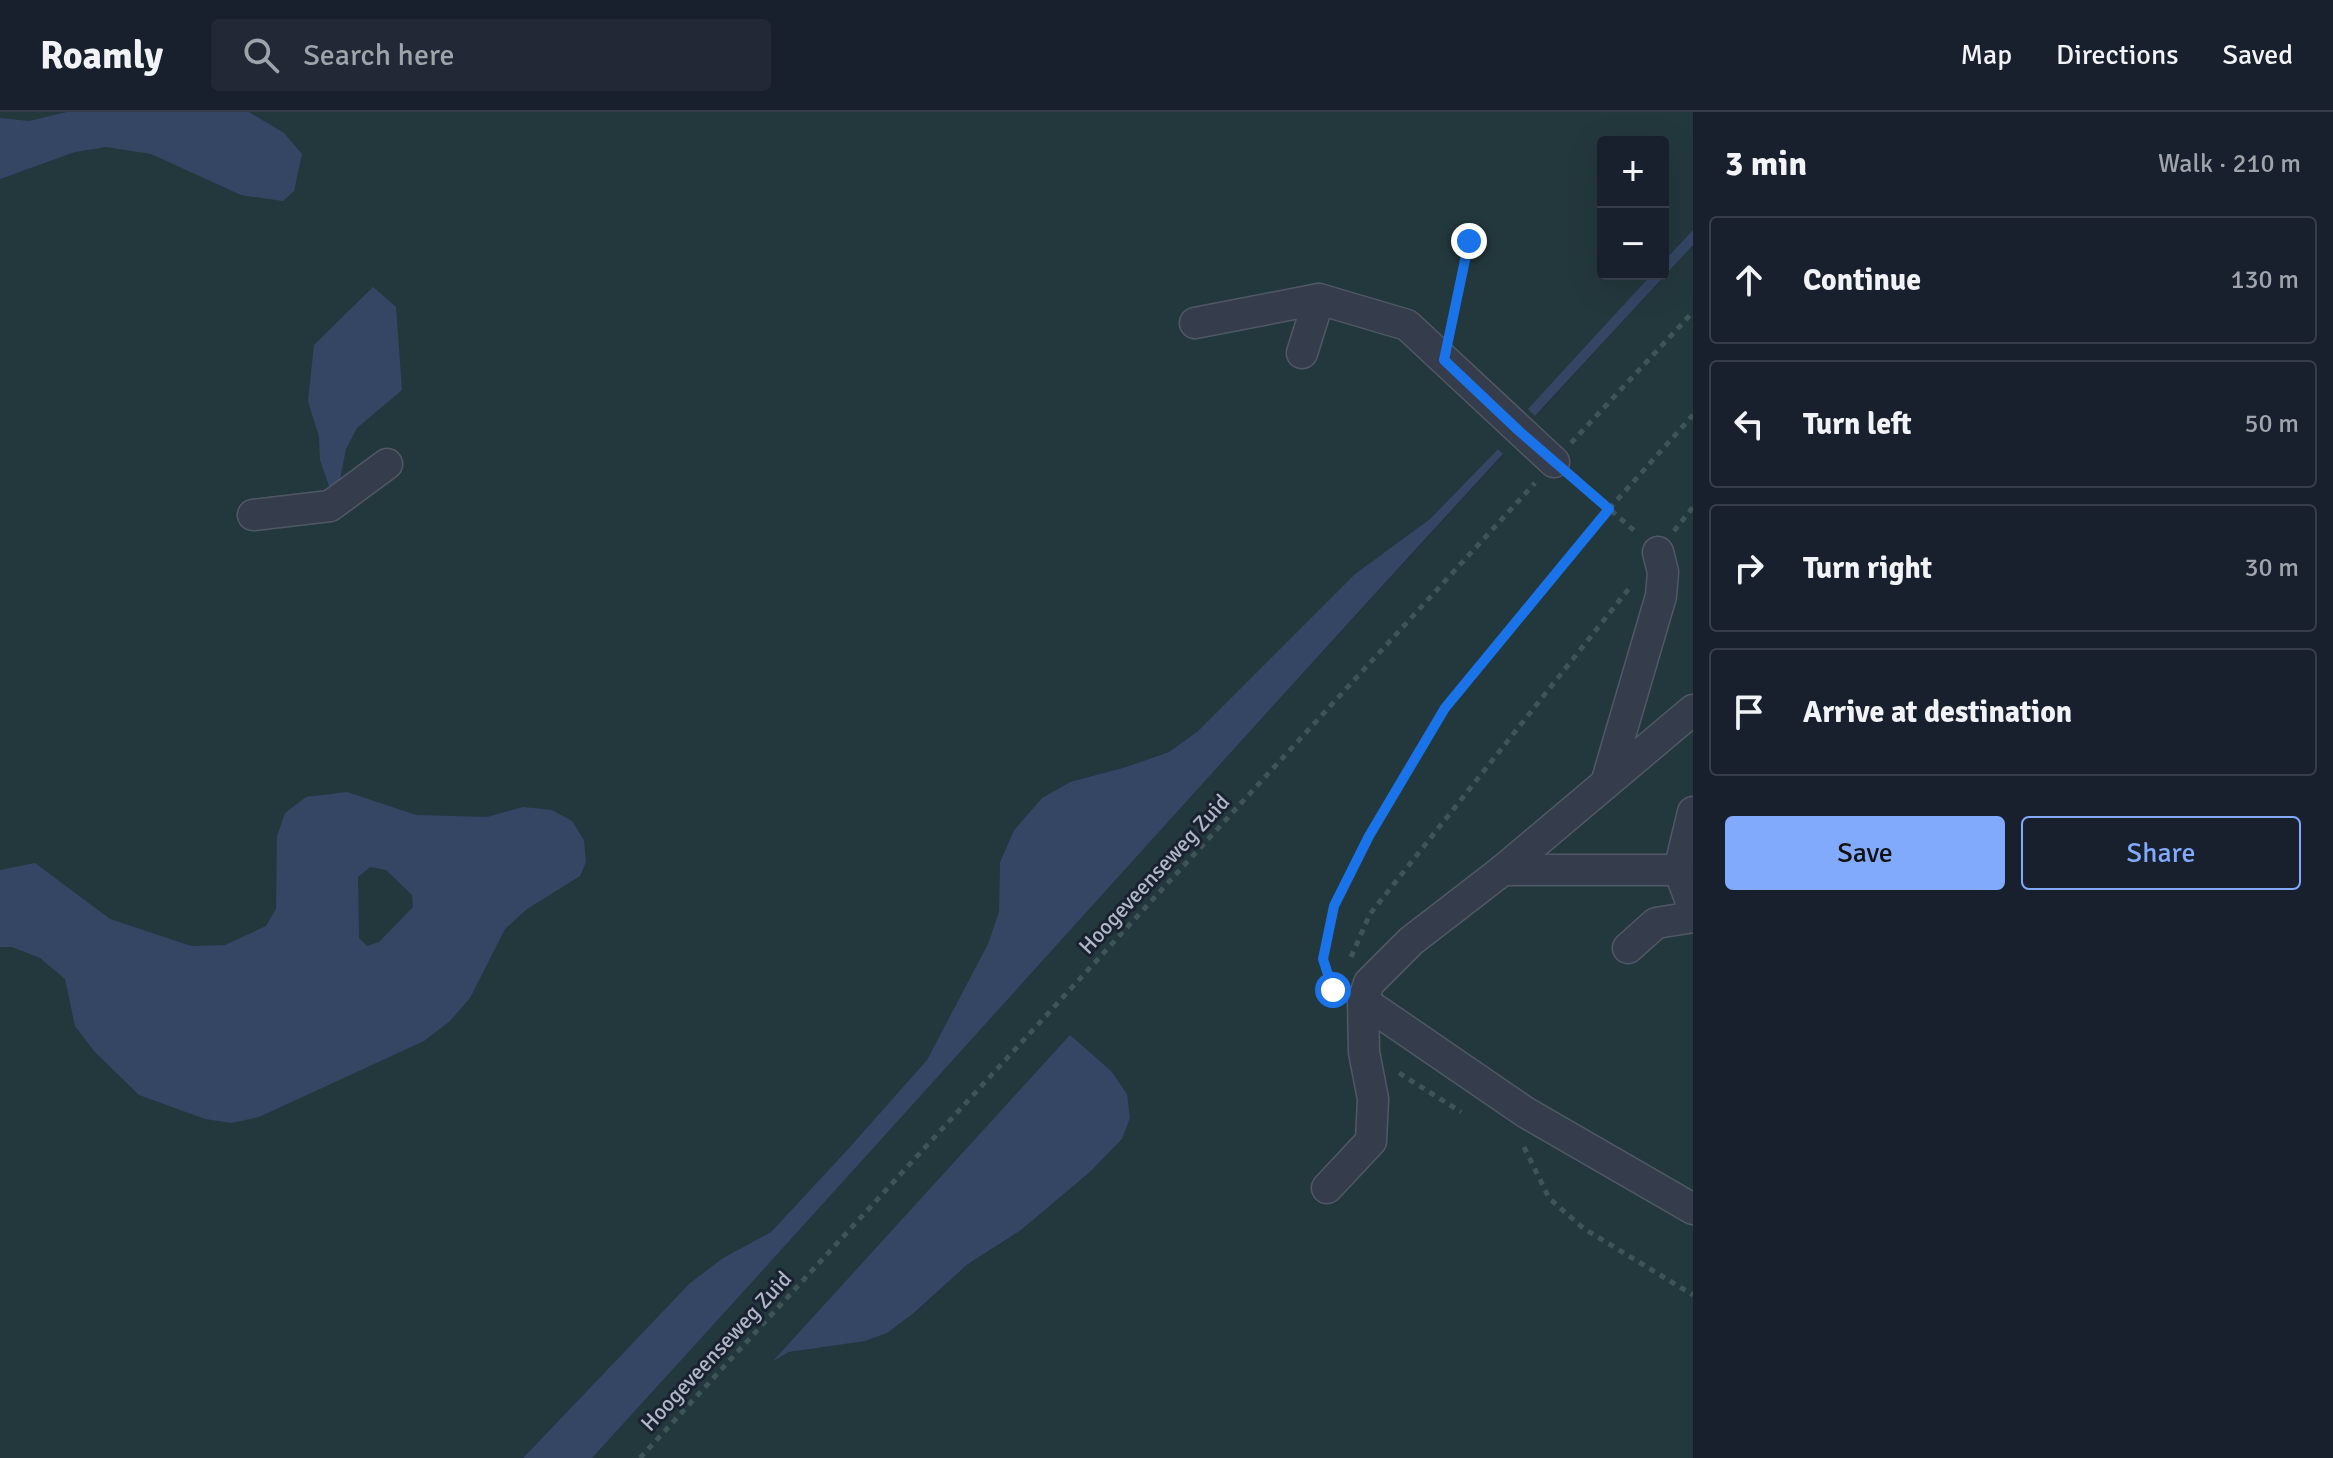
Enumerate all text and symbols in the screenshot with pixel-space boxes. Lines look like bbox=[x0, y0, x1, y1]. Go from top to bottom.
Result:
search box bbox=[211, 19, 771, 91]
text: Roamly bbox=[40, 32, 163, 79]
icon: search bbox=[239, 33, 283, 77]
text: Search here bbox=[303, 37, 454, 74]
text: Map bbox=[1960, 38, 2012, 72]
text: Directions bbox=[2056, 38, 2178, 72]
text: Saved bbox=[2222, 38, 2293, 72]
map controls bbox=[1597, 136, 1669, 280]
button: + bbox=[1597, 136, 1669, 208]
text: 3 min bbox=[1725, 143, 1807, 185]
text: Walk · 210 m bbox=[2158, 148, 2301, 180]
button: − bbox=[1597, 208, 1669, 280]
route end bbox=[1451, 223, 1487, 259]
icon: ahead bbox=[1727, 258, 1771, 302]
text: Continue bbox=[1803, 262, 1921, 299]
text: 130 m bbox=[2230, 264, 2299, 296]
icon: left bbox=[1727, 402, 1771, 446]
text: Turn left bbox=[1803, 406, 1912, 443]
text: 50 m bbox=[2244, 408, 2299, 440]
icon: right bbox=[1727, 546, 1771, 590]
text: Turn right bbox=[1803, 550, 1932, 587]
text: 30 m bbox=[2244, 552, 2299, 584]
icon: arrive bbox=[1727, 690, 1771, 734]
text: Arrive at destination bbox=[1803, 694, 2072, 731]
street label: Hoogeveenseweg Zuid bbox=[1073, 789, 1235, 959]
button: Save bbox=[1725, 816, 2005, 890]
button: Share bbox=[2021, 816, 2301, 890]
route start bbox=[1315, 972, 1351, 1008]
street label: Hoogeveenseweg Zuid bbox=[635, 1266, 797, 1436]

